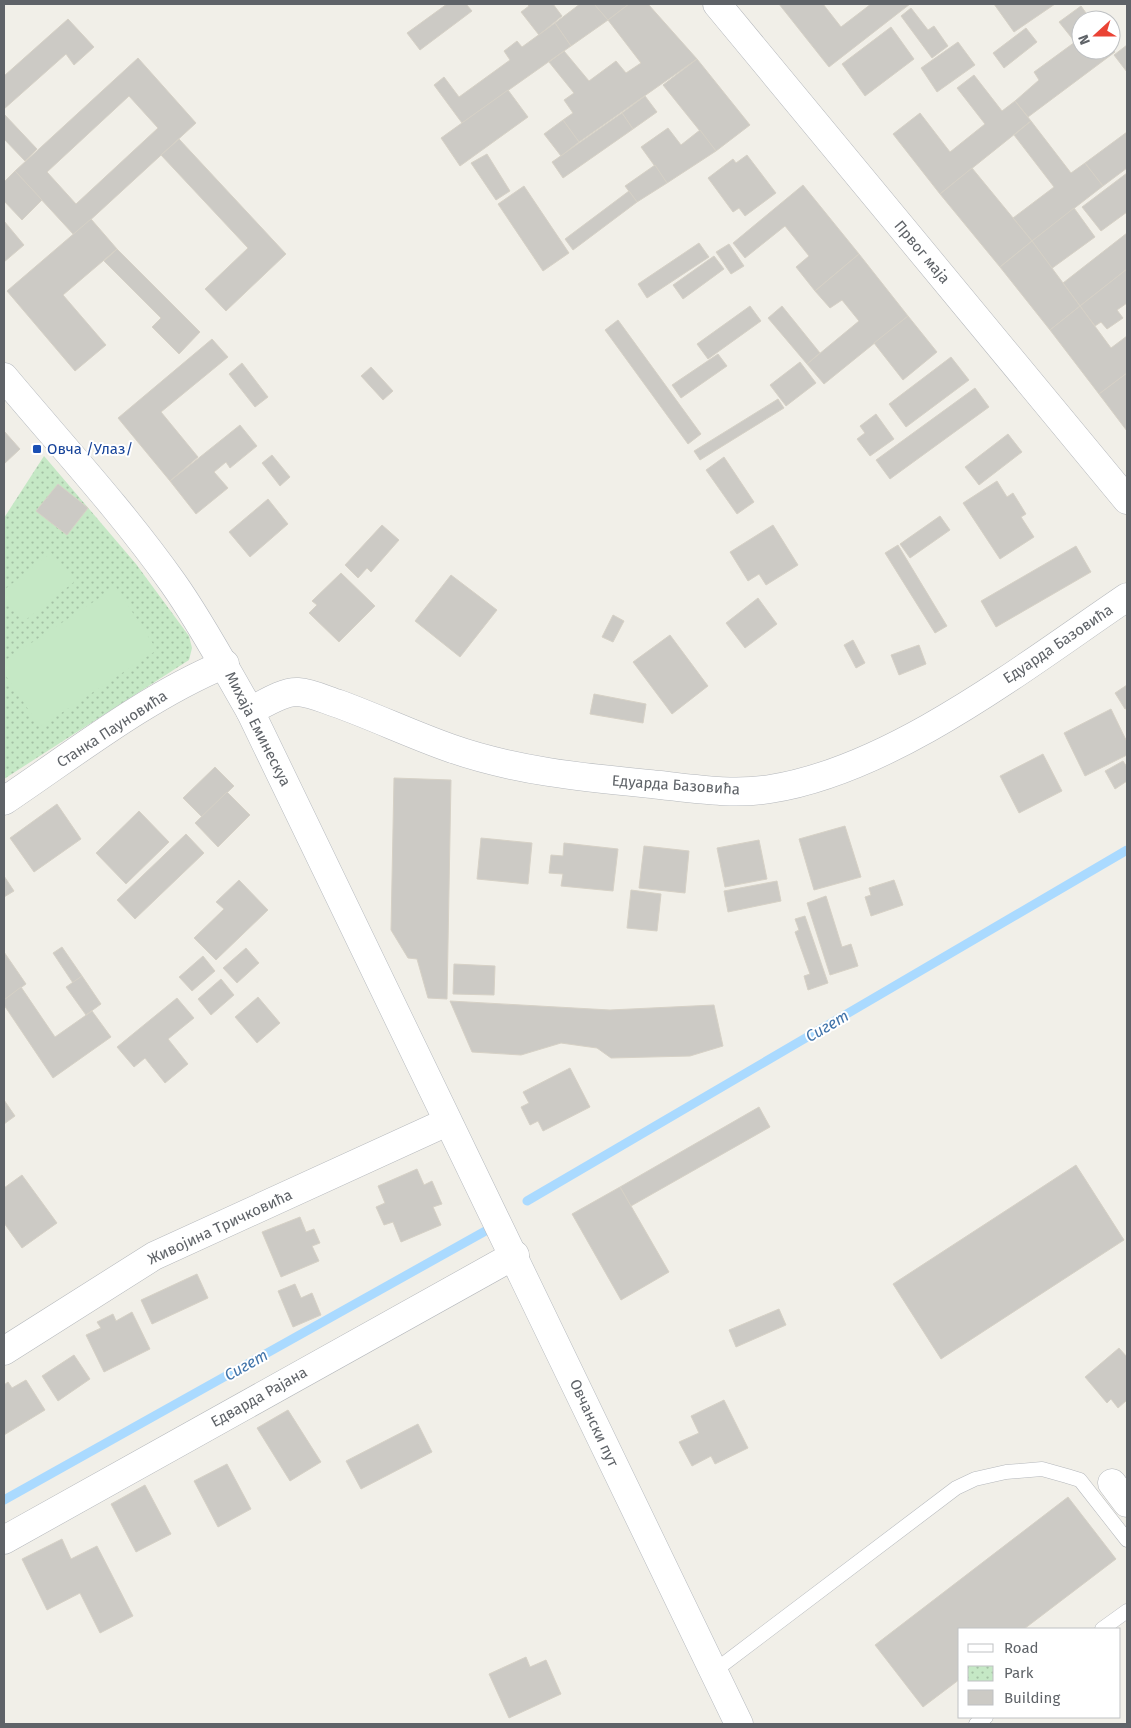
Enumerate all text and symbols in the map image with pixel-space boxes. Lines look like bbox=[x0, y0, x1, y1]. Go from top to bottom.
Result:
north arrow bbox=[1071, 10, 1121, 60]
text: N bbox=[1075, 32, 1094, 47]
street label: Првог маја bbox=[890, 217, 954, 287]
place label: Овча /Улаз/ bbox=[47, 440, 133, 458]
marker: Овча /Улаз/ bbox=[31, 443, 43, 455]
street label: Едуарда Базовића bbox=[1000, 601, 1116, 687]
street label: Михаја Еминескуа bbox=[221, 669, 295, 789]
street label: Станка Пауновића bbox=[53, 687, 171, 771]
street label: Едуарда Базовића bbox=[611, 772, 741, 798]
water label: Сигет bbox=[802, 1006, 852, 1046]
street label: Живојина Тричковића bbox=[145, 1186, 295, 1268]
water label: Сигет bbox=[221, 1345, 271, 1385]
street label: Едварда Рајана bbox=[208, 1363, 310, 1431]
street label: Овчански пут bbox=[566, 1376, 622, 1470]
legend bbox=[958, 1628, 1121, 1718]
text: Road bbox=[1004, 1639, 1039, 1657]
text: Park bbox=[1004, 1664, 1034, 1682]
text: Building bbox=[1004, 1689, 1060, 1707]

